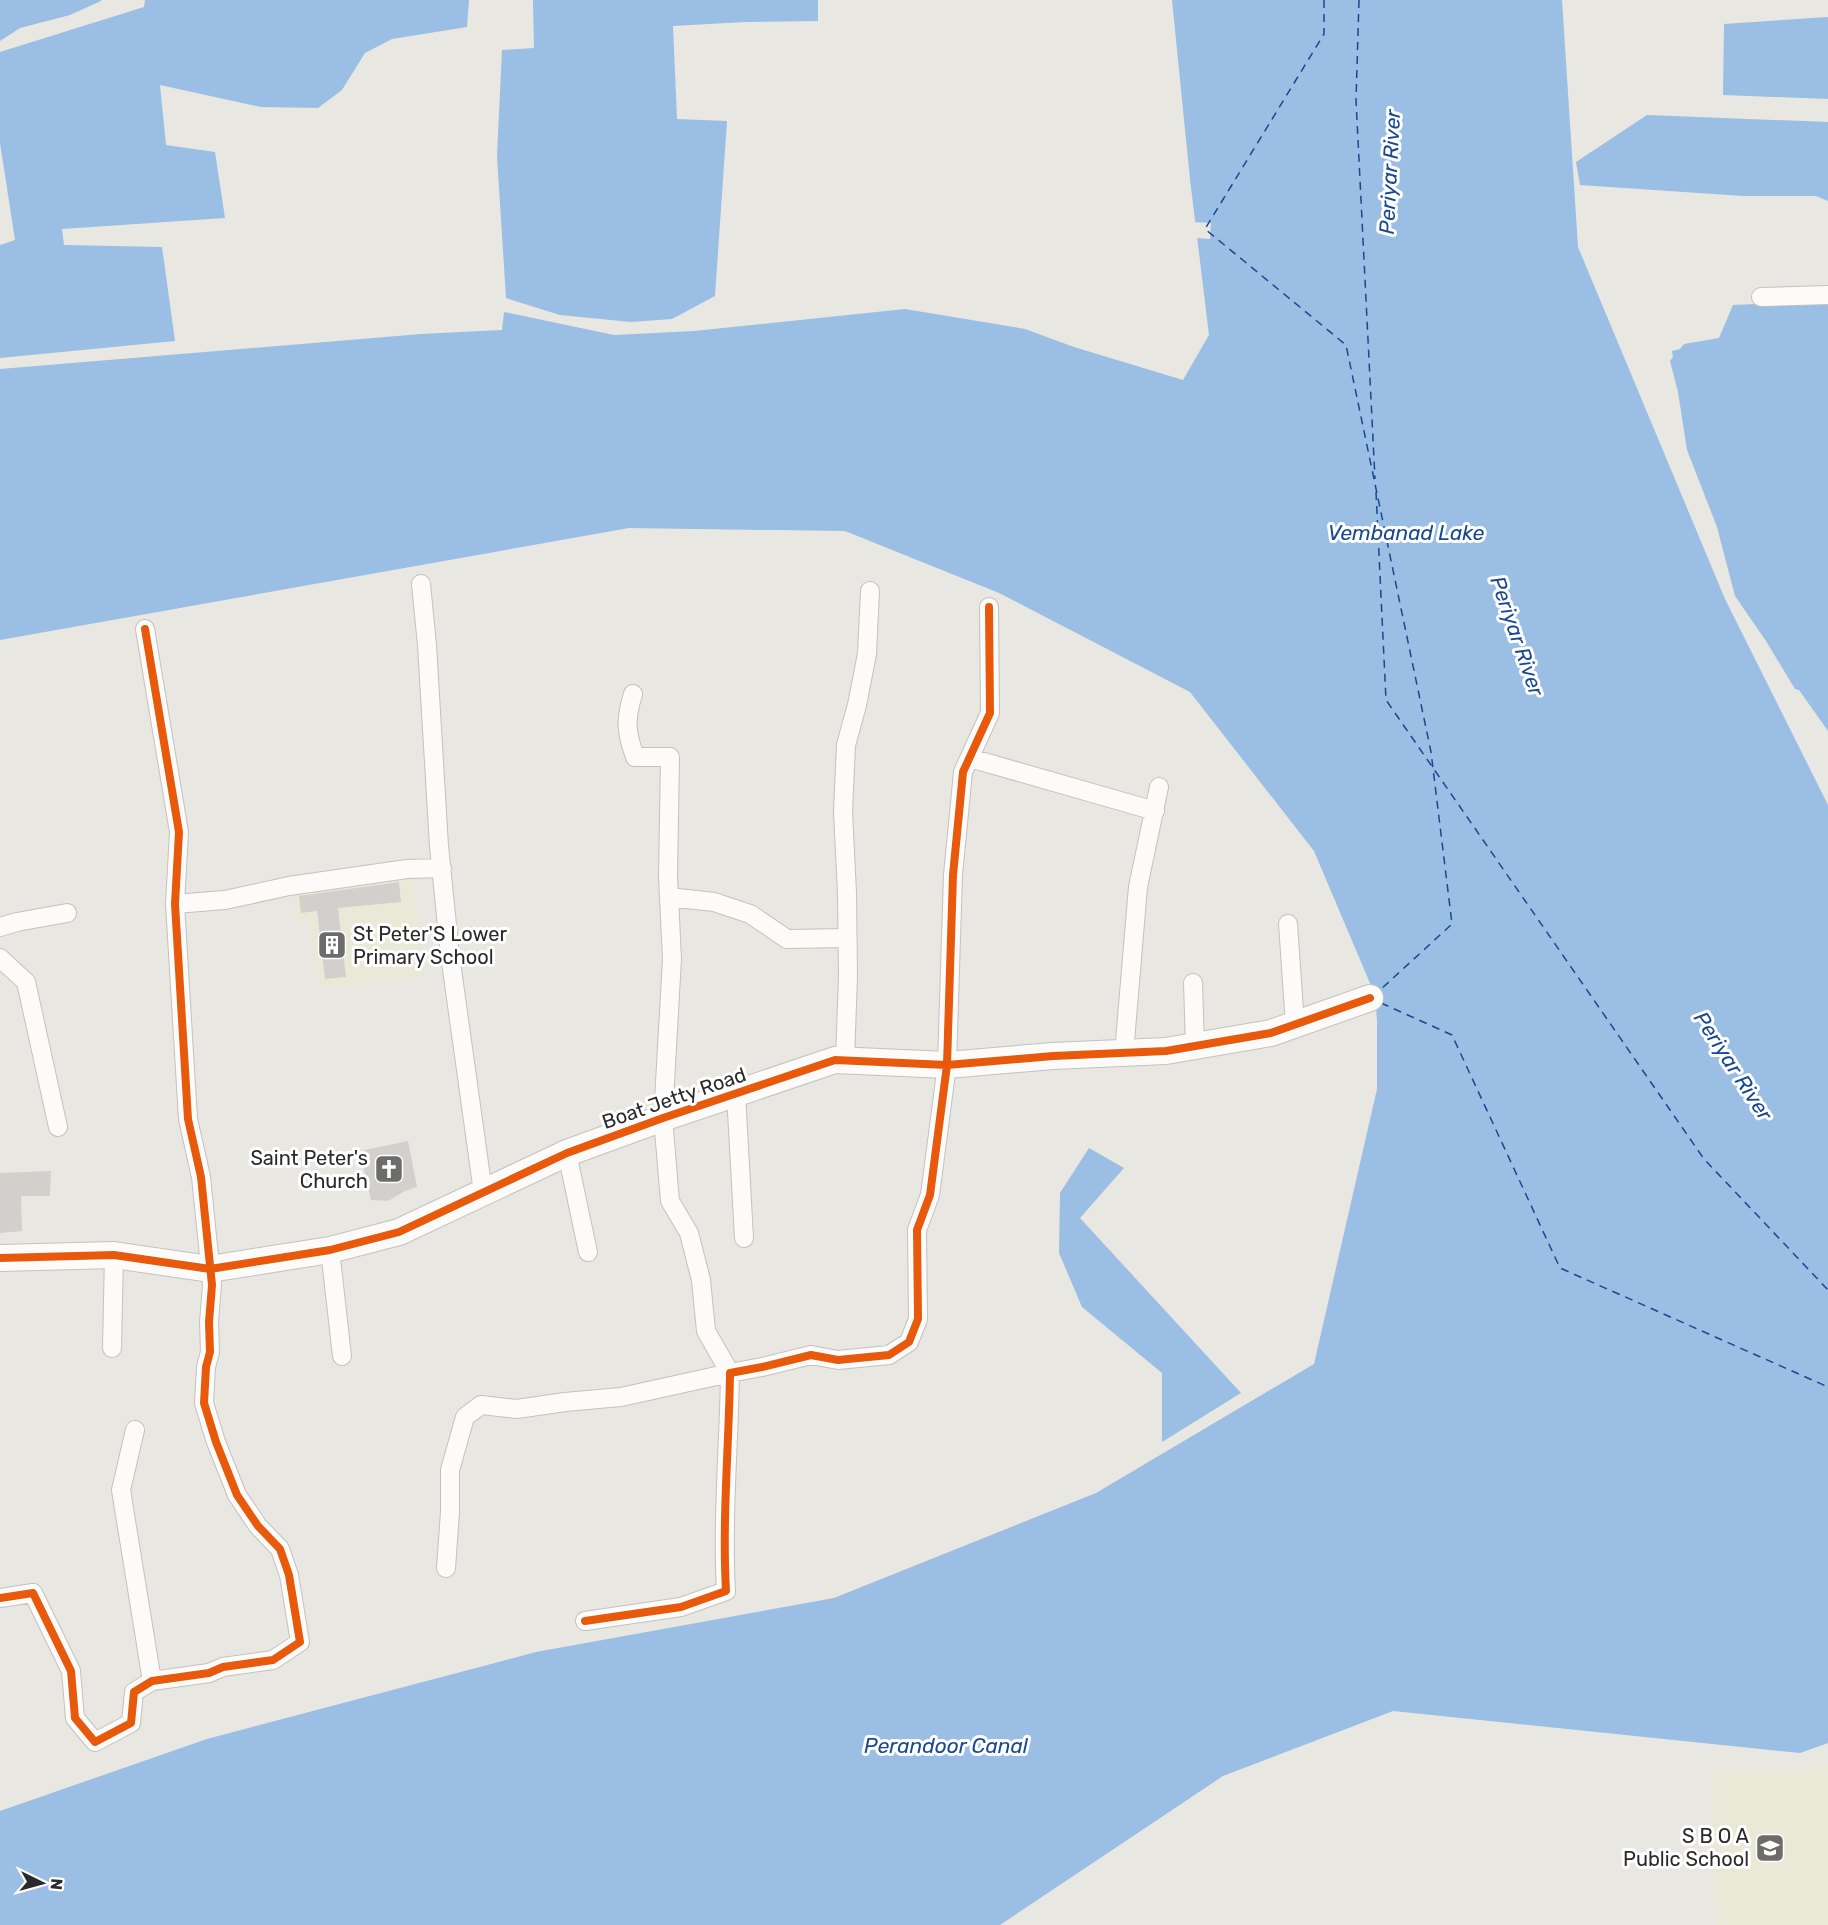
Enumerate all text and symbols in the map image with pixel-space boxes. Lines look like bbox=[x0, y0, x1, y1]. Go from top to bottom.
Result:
water label: Periyar River bbox=[1374, 108, 1405, 235]
water label: Vembanad Lake bbox=[1328, 520, 1485, 545]
water label: Periyar River bbox=[1485, 573, 1550, 700]
place label: St Peter'S Lower Primary School bbox=[353, 922, 508, 969]
building icon: St Peter'S Lower Primary School bbox=[316, 929, 348, 961]
water label: Periyar River bbox=[1689, 1007, 1778, 1126]
street label: Boat Jetty Road bbox=[599, 1062, 749, 1134]
place label: Saint Peter's Church bbox=[250, 1146, 368, 1193]
church icon: Saint Peter's Church bbox=[373, 1153, 405, 1185]
water label: Perandoor Canal bbox=[864, 1733, 1029, 1758]
place label: S B O A Public School bbox=[1623, 1824, 1749, 1871]
school or university icon: S B O A Public School bbox=[1754, 1832, 1786, 1864]
north arrow bbox=[12, 1853, 72, 1913]
text: N bbox=[46, 1878, 66, 1891]

